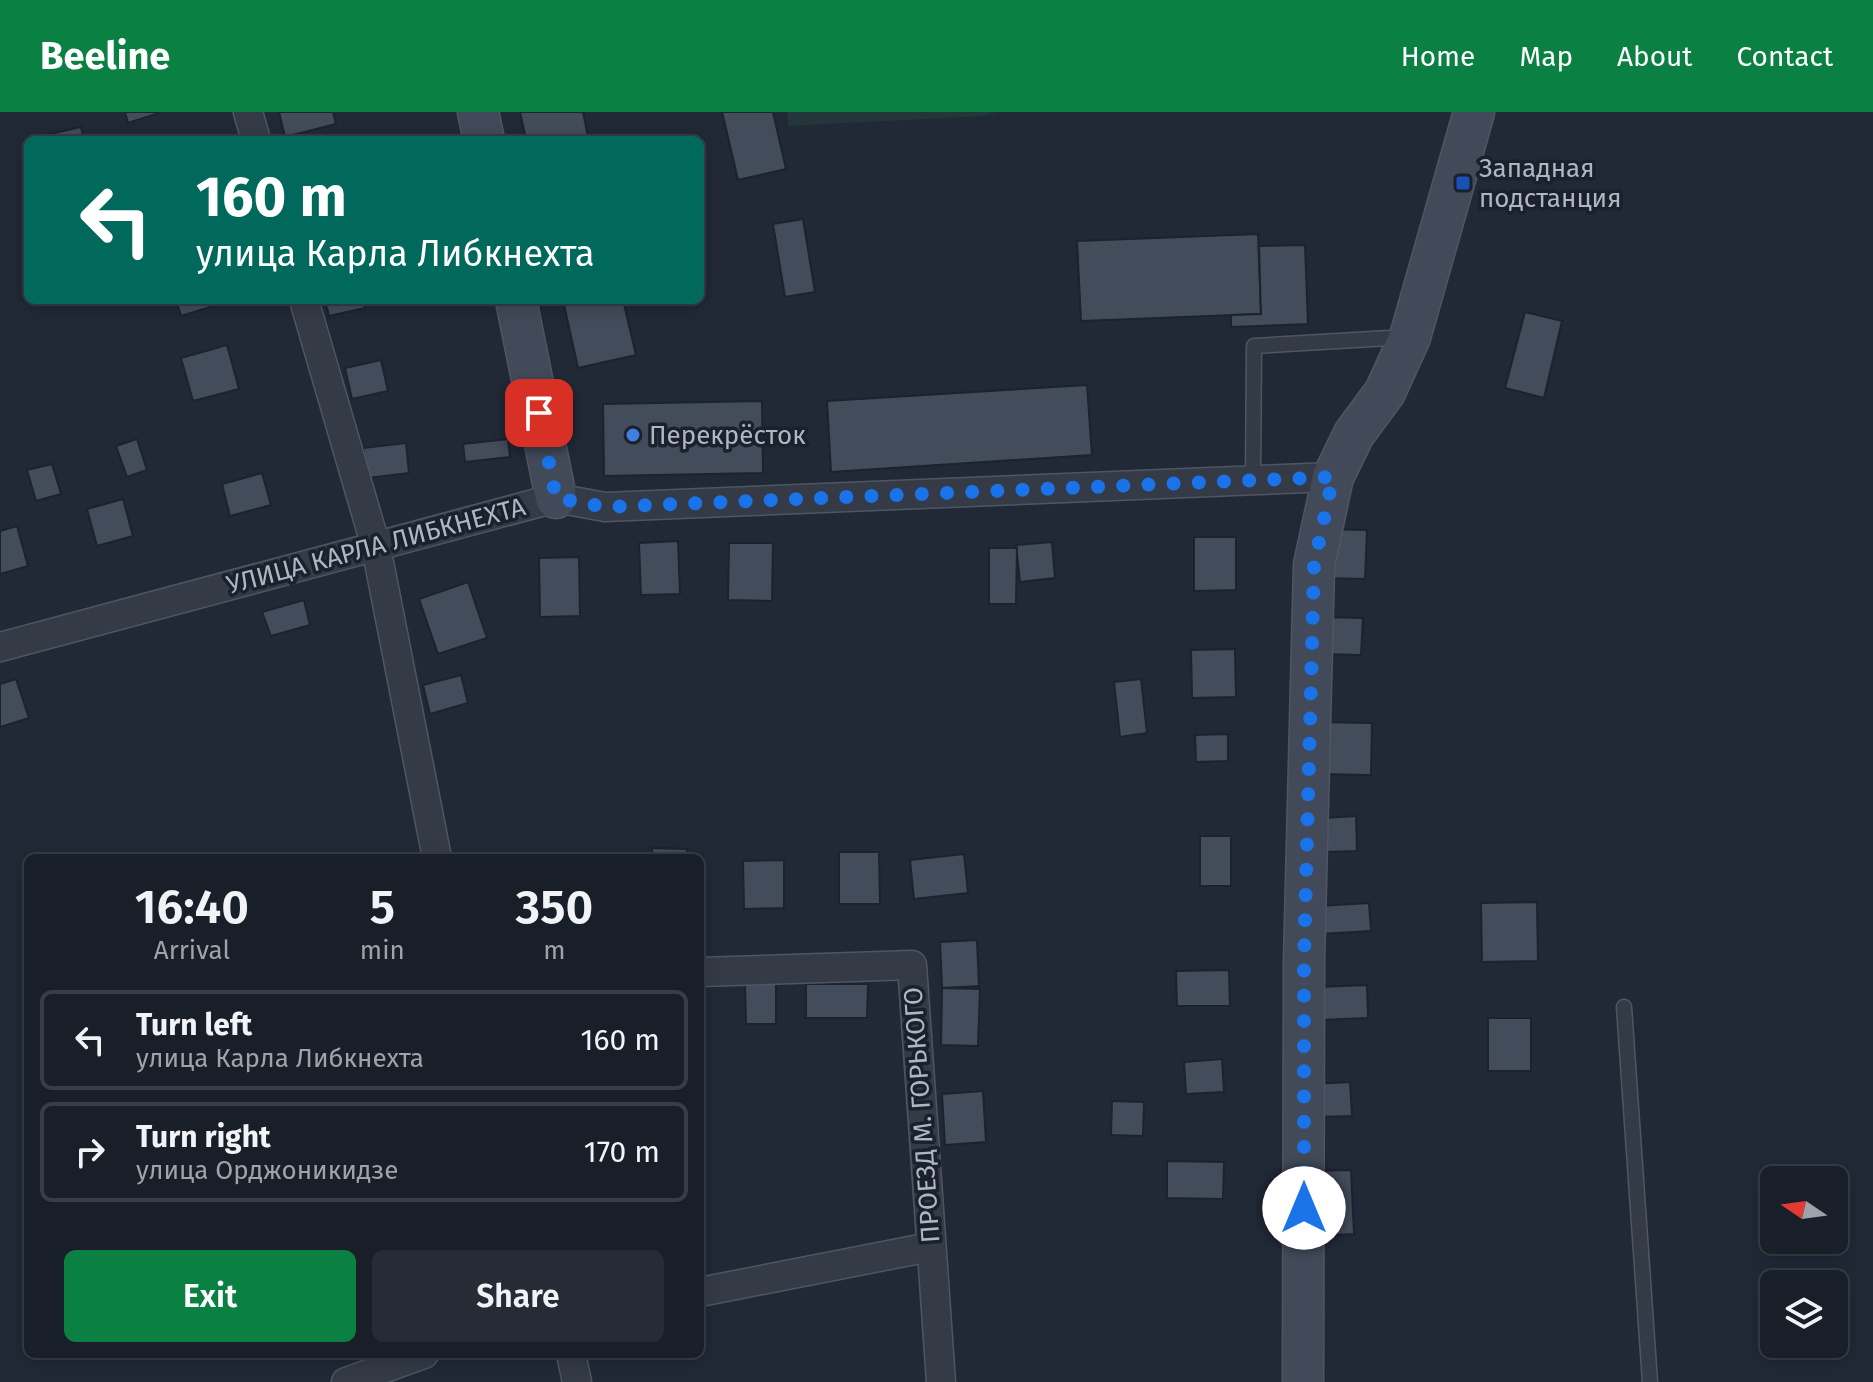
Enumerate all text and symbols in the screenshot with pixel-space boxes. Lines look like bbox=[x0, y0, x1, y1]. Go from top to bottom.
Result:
text: Beeline bbox=[40, 33, 170, 79]
text: Home bbox=[1401, 40, 1475, 73]
text: Map bbox=[1519, 40, 1573, 73]
text: About bbox=[1617, 40, 1692, 73]
text: Contact bbox=[1736, 40, 1833, 73]
place label: Западная подстанция bbox=[1479, 153, 1622, 214]
text: 160 m bbox=[196, 164, 347, 231]
icon: left bbox=[64, 168, 168, 272]
marker: Западная подстанция bbox=[1454, 174, 1472, 192]
text: улица Карла Либкнехта bbox=[196, 232, 595, 276]
pin bbox=[505, 379, 573, 447]
icon: arrive bbox=[517, 391, 561, 435]
place label: Перекрёсток bbox=[649, 420, 806, 451]
marker: Перекрёсток bbox=[624, 426, 642, 444]
street label: УЛИЦА КАРЛА ЛИБКНЕХТА bbox=[223, 491, 529, 601]
text: 16:40 bbox=[135, 878, 249, 936]
text: 5 bbox=[370, 878, 395, 936]
text: 350 bbox=[515, 878, 593, 936]
text: Arrival bbox=[154, 935, 230, 966]
text: min bbox=[360, 935, 405, 966]
text: m bbox=[543, 935, 566, 966]
street label: ПРОЕЗД М. ГОРЬКОГО bbox=[898, 986, 946, 1244]
text: Turn left bbox=[136, 1007, 252, 1043]
icon: left bbox=[68, 1018, 112, 1062]
text: 160 m bbox=[581, 1022, 660, 1058]
text: улица Карла Либкнехта bbox=[136, 1043, 424, 1074]
text: Turn right bbox=[136, 1119, 271, 1155]
icon: right bbox=[68, 1130, 112, 1174]
text: 170 m bbox=[584, 1134, 660, 1170]
text: улица Орджоникидзе bbox=[136, 1155, 398, 1186]
position arrow bbox=[1262, 1166, 1346, 1250]
north arrow bbox=[1760, 1166, 1848, 1254]
map controls bbox=[1760, 1166, 1848, 1358]
button: Exit bbox=[64, 1250, 356, 1342]
button: Share bbox=[372, 1250, 664, 1342]
button: layers bbox=[1760, 1270, 1848, 1358]

